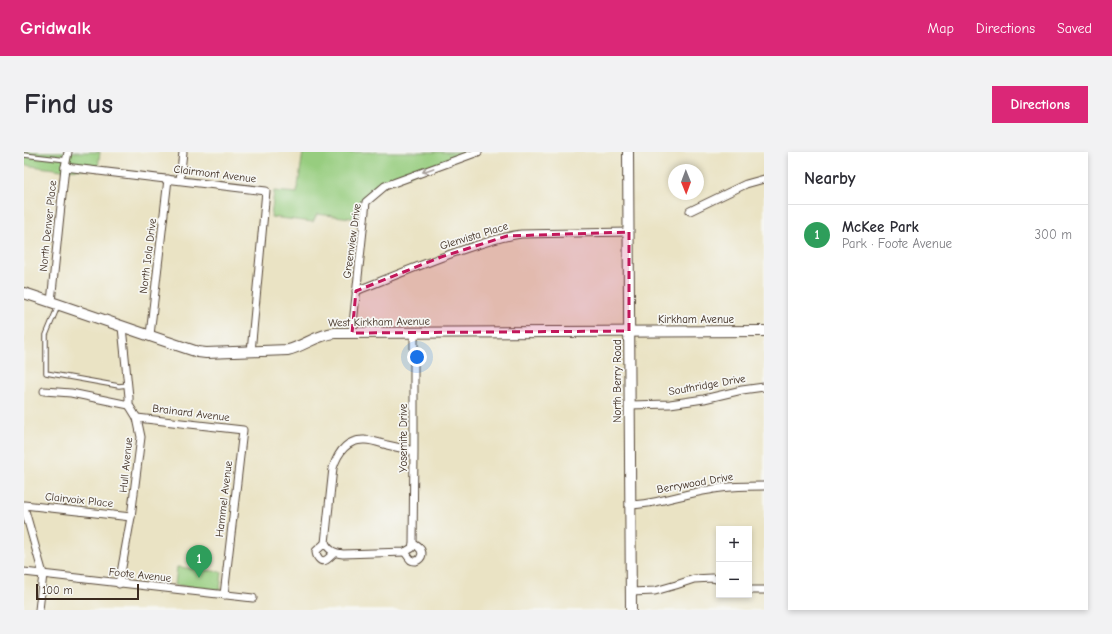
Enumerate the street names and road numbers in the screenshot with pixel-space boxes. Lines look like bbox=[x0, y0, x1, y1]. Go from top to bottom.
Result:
street label: Clairmont Avenue bbox=[173, 162, 257, 186]
street label: North Denver Place bbox=[37, 179, 59, 272]
street label: Greenview Drive bbox=[340, 202, 364, 279]
street label: North Iola Drive bbox=[137, 217, 159, 294]
street label: Glenvista Place bbox=[438, 219, 510, 253]
street label: Kirkham Avenue bbox=[658, 313, 735, 326]
street label: West Kirkham Avenue bbox=[328, 315, 431, 329]
street label: North Berry Road bbox=[611, 339, 624, 423]
street label: Southridge Drive bbox=[667, 372, 747, 398]
street label: Brainard Avenue bbox=[152, 402, 231, 424]
street label: Yosemite Drive bbox=[397, 403, 410, 472]
street label: Hull Avenue bbox=[117, 436, 135, 493]
street label: Hammel Avenue bbox=[213, 460, 235, 538]
street label: Berrywood Drive bbox=[656, 470, 735, 496]
street label: Clairvoix Place bbox=[44, 490, 114, 510]
street label: Foote Avenue bbox=[108, 565, 172, 585]

